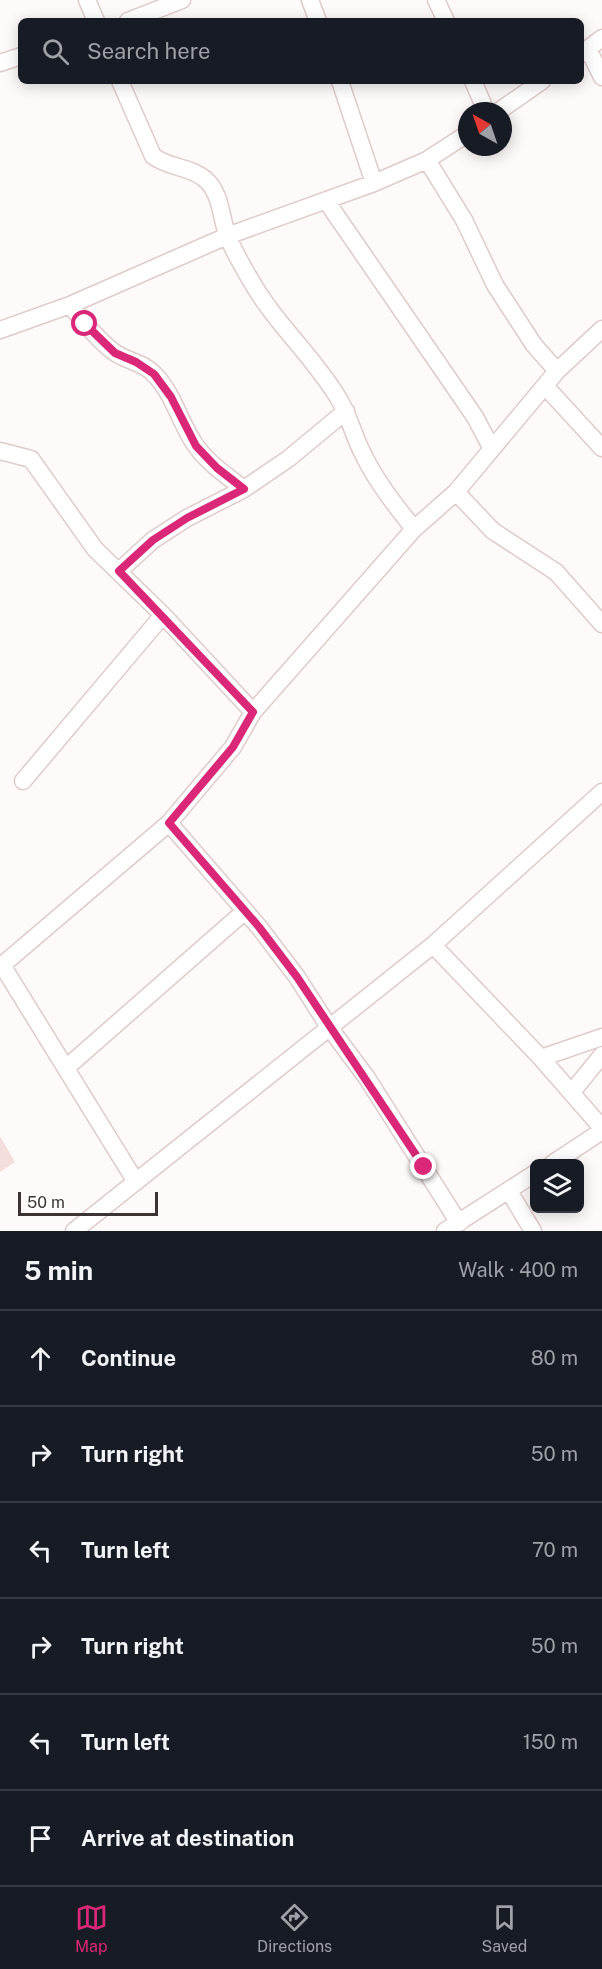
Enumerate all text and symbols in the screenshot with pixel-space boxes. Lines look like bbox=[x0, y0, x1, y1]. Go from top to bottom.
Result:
search box bbox=[18, 18, 584, 84]
icon: search bbox=[39, 35, 72, 68]
text: Search here bbox=[87, 38, 211, 64]
north arrow bbox=[458, 102, 512, 156]
route start bbox=[71, 310, 97, 336]
route end bbox=[410, 1153, 436, 1179]
map controls bbox=[530, 1159, 584, 1213]
button: layers bbox=[530, 1159, 584, 1213]
scale bar bbox=[18, 1189, 158, 1216]
text: 50 m bbox=[27, 1193, 65, 1212]
text: 5 min bbox=[24, 1255, 93, 1286]
text: Walk · 400 m bbox=[458, 1258, 578, 1282]
icon: ahead bbox=[24, 1342, 57, 1375]
text: Continue bbox=[81, 1345, 176, 1371]
text: 80 m bbox=[531, 1346, 578, 1370]
icon: right bbox=[24, 1438, 57, 1471]
text: Turn right bbox=[81, 1441, 184, 1467]
text: 50 m bbox=[531, 1442, 578, 1466]
icon: left bbox=[24, 1534, 57, 1567]
text: Turn left bbox=[81, 1537, 170, 1563]
text: 70 m bbox=[532, 1538, 578, 1562]
icon: right bbox=[24, 1630, 57, 1663]
text: Turn right bbox=[81, 1633, 184, 1659]
text: 50 m bbox=[531, 1634, 578, 1658]
icon: left bbox=[24, 1726, 57, 1759]
text: Turn left bbox=[81, 1729, 170, 1755]
text: 150 m bbox=[523, 1730, 578, 1754]
icon: arrive bbox=[24, 1822, 57, 1855]
text: Arrive at destination bbox=[81, 1825, 294, 1851]
tab: Map bbox=[75, 1901, 108, 1956]
tab: Directions bbox=[257, 1901, 332, 1956]
tab: Saved bbox=[482, 1901, 527, 1956]

